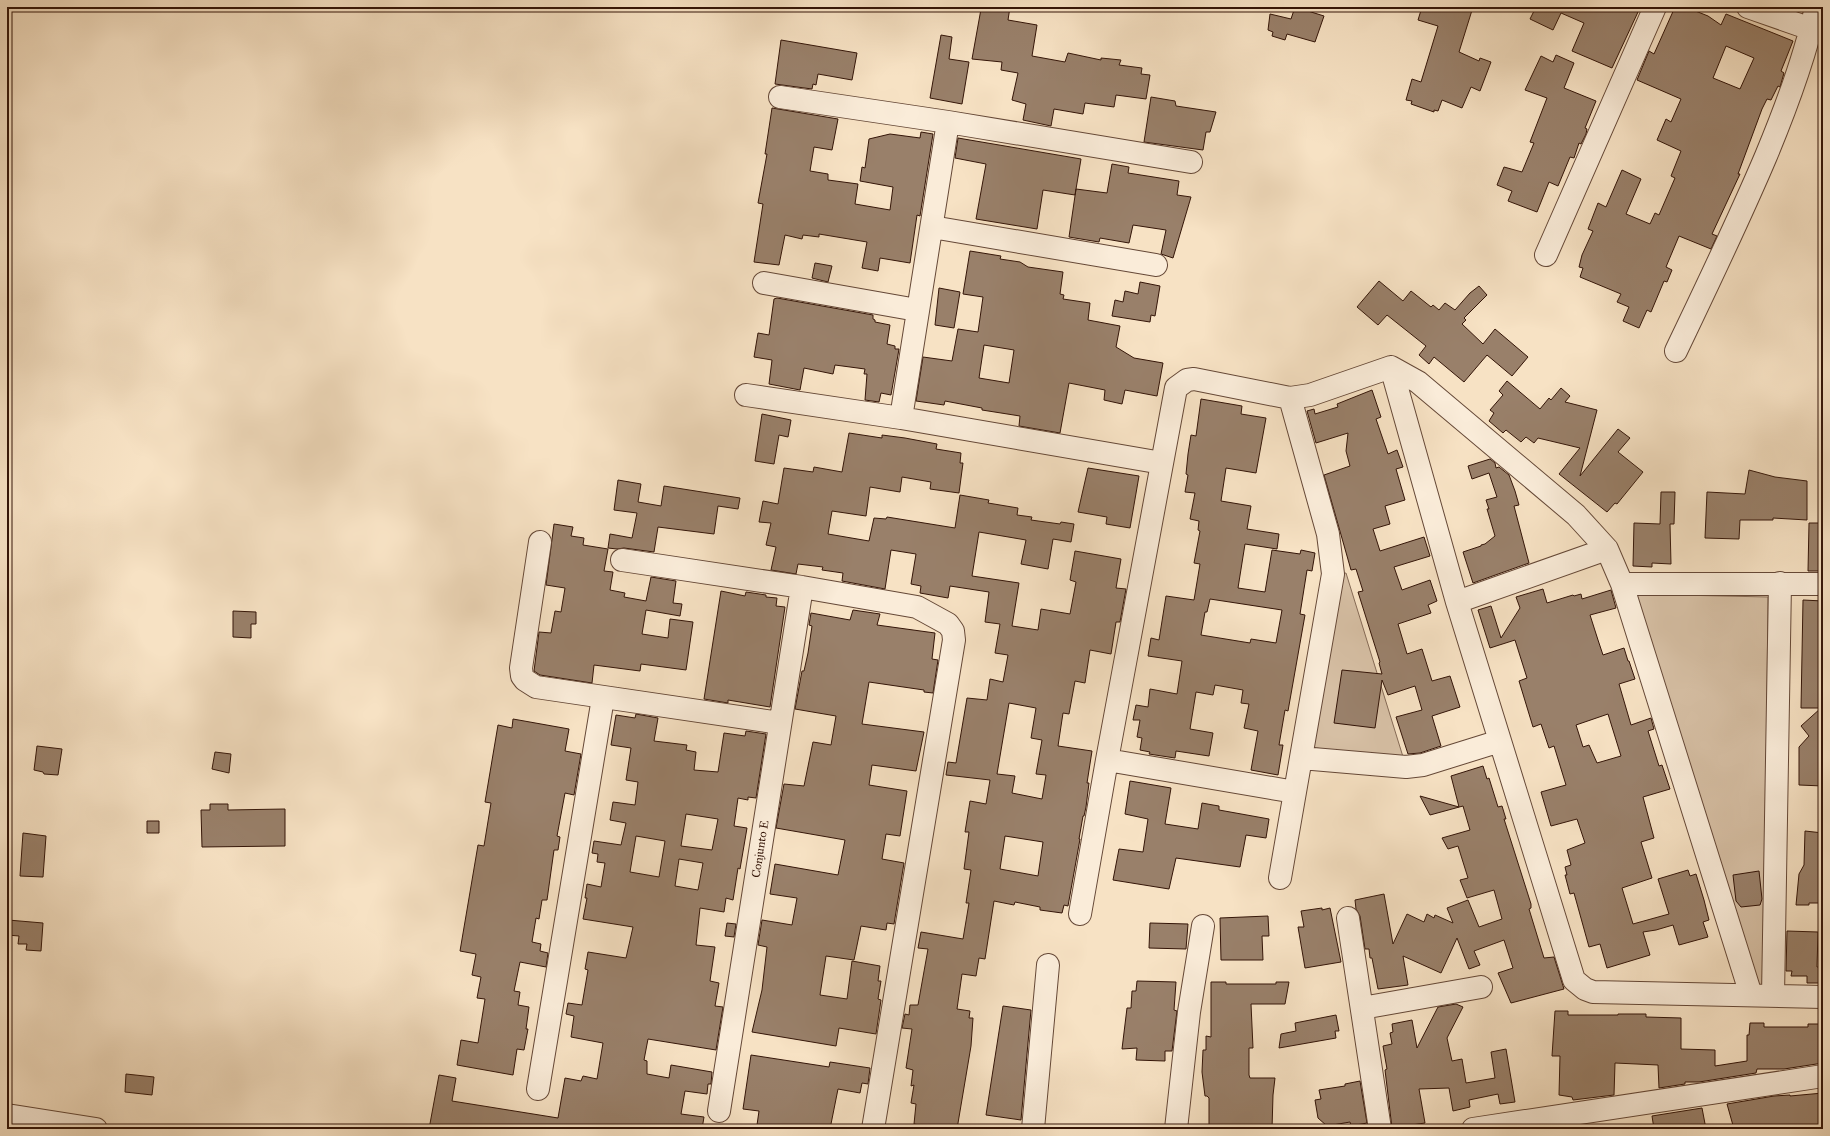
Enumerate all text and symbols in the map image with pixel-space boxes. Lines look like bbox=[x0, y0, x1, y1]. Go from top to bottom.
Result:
street label: Conjunto E bbox=[749, 819, 772, 879]

